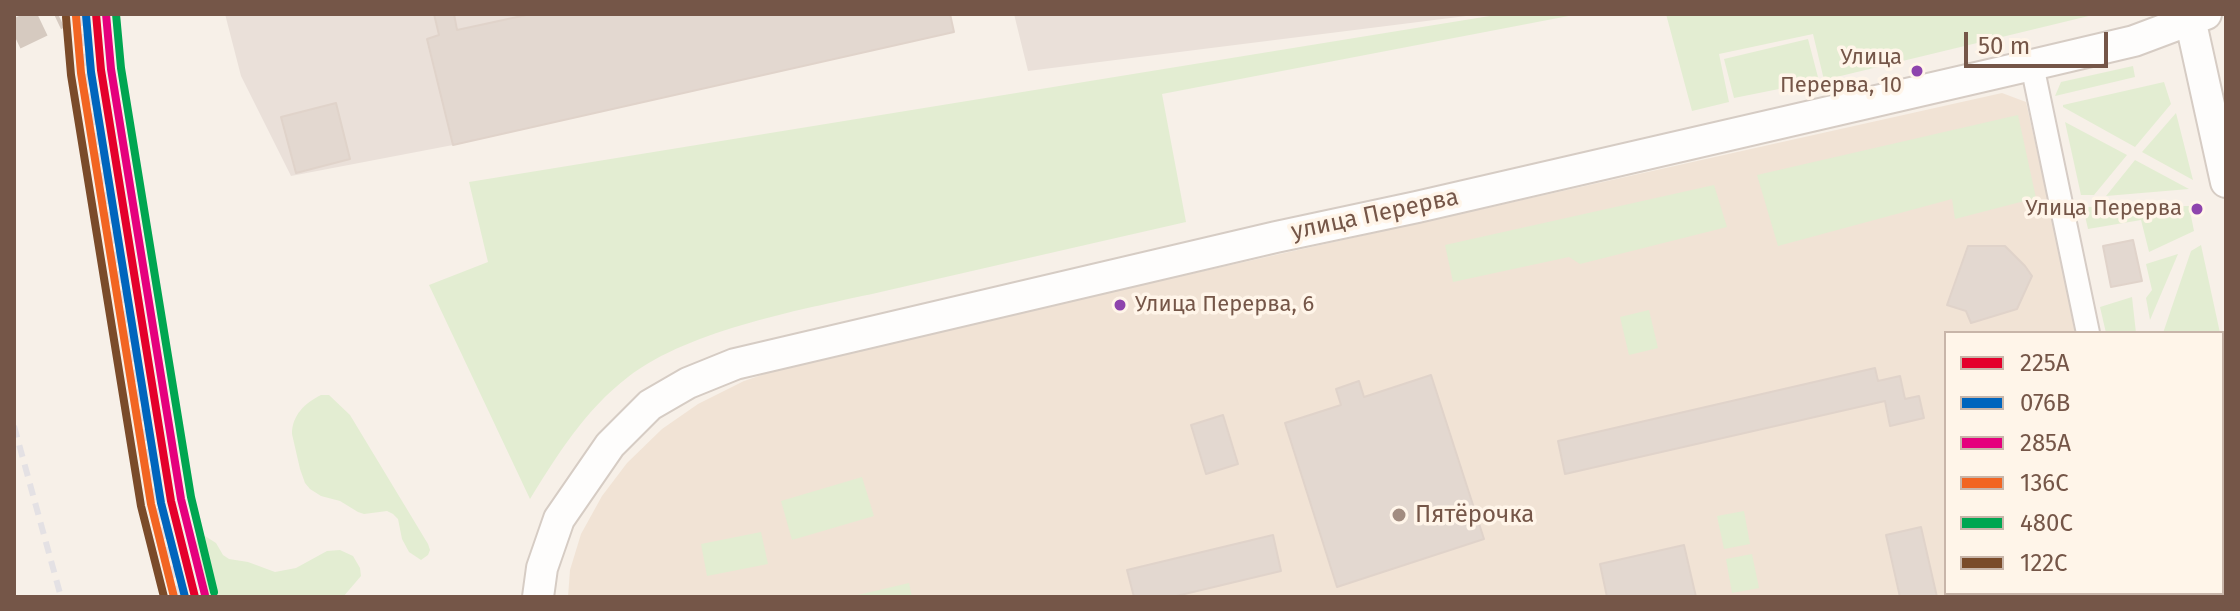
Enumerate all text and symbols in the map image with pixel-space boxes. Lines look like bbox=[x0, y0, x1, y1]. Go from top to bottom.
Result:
scale bar bbox=[1968, 16, 2112, 66]
text: 50 m bbox=[1978, 32, 2030, 60]
place label: Улица Перерва, 10 bbox=[1780, 45, 1902, 96]
marker: Улица Перерва, 10 bbox=[1909, 63, 1925, 79]
street label: улица Перерва bbox=[1289, 183, 1461, 247]
place label: Улица Перерва bbox=[2026, 196, 2182, 222]
marker: Улица Перерва bbox=[2189, 201, 2205, 217]
place label: Улица Перерва, 6 bbox=[1135, 292, 1314, 318]
marker: Улица Перерва, 6 bbox=[1112, 297, 1128, 313]
legend bbox=[1944, 331, 2224, 595]
text: 225А bbox=[2020, 349, 2070, 377]
text: 076В bbox=[2020, 389, 2070, 417]
text: 285А bbox=[2020, 429, 2071, 457]
text: 136С bbox=[2020, 469, 2069, 497]
place label: Пятёрочка bbox=[1415, 501, 1534, 529]
marker: Пятёрочка bbox=[1390, 506, 1408, 524]
text: 480С bbox=[2020, 509, 2073, 537]
text: 122С bbox=[2020, 549, 2067, 577]

